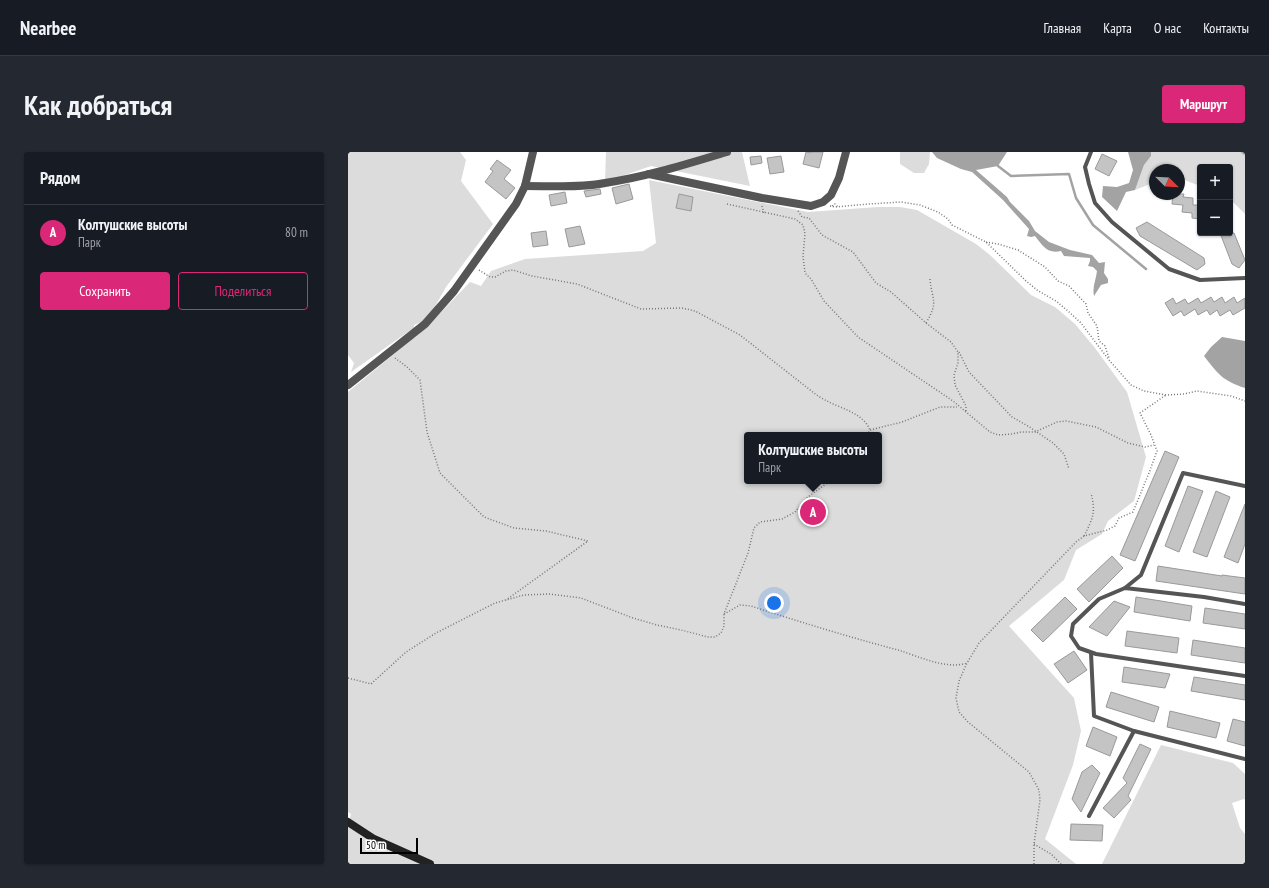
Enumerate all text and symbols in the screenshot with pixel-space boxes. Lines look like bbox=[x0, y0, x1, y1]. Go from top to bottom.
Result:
text: Nearbee bbox=[20, 16, 77, 40]
text: Главная bbox=[1043, 19, 1081, 37]
text: Карта bbox=[1103, 19, 1132, 37]
text: О нас bbox=[1154, 19, 1181, 37]
text: Контакты bbox=[1203, 19, 1249, 37]
button: Маршрут bbox=[1162, 85, 1245, 123]
text: Как добраться bbox=[24, 86, 172, 123]
north arrow bbox=[1149, 164, 1185, 200]
map controls bbox=[1197, 164, 1233, 236]
button: + bbox=[1197, 164, 1233, 200]
text: Рядом bbox=[40, 167, 80, 189]
button: − bbox=[1197, 200, 1233, 236]
text: Колтушские высоты bbox=[78, 215, 187, 234]
text: A bbox=[50, 224, 56, 241]
text: 80 m bbox=[285, 224, 308, 241]
text: Парк bbox=[78, 234, 101, 251]
button: Сохранить bbox=[40, 272, 170, 310]
button: Поделиться bbox=[178, 272, 308, 310]
popup bbox=[744, 432, 882, 484]
text: Колтушские высоты bbox=[758, 440, 868, 459]
text: Парк bbox=[758, 459, 781, 476]
pin: A bbox=[800, 497, 826, 527]
your location bbox=[764, 593, 784, 613]
scale bar bbox=[360, 836, 418, 855]
text: 50 m bbox=[366, 838, 385, 852]

